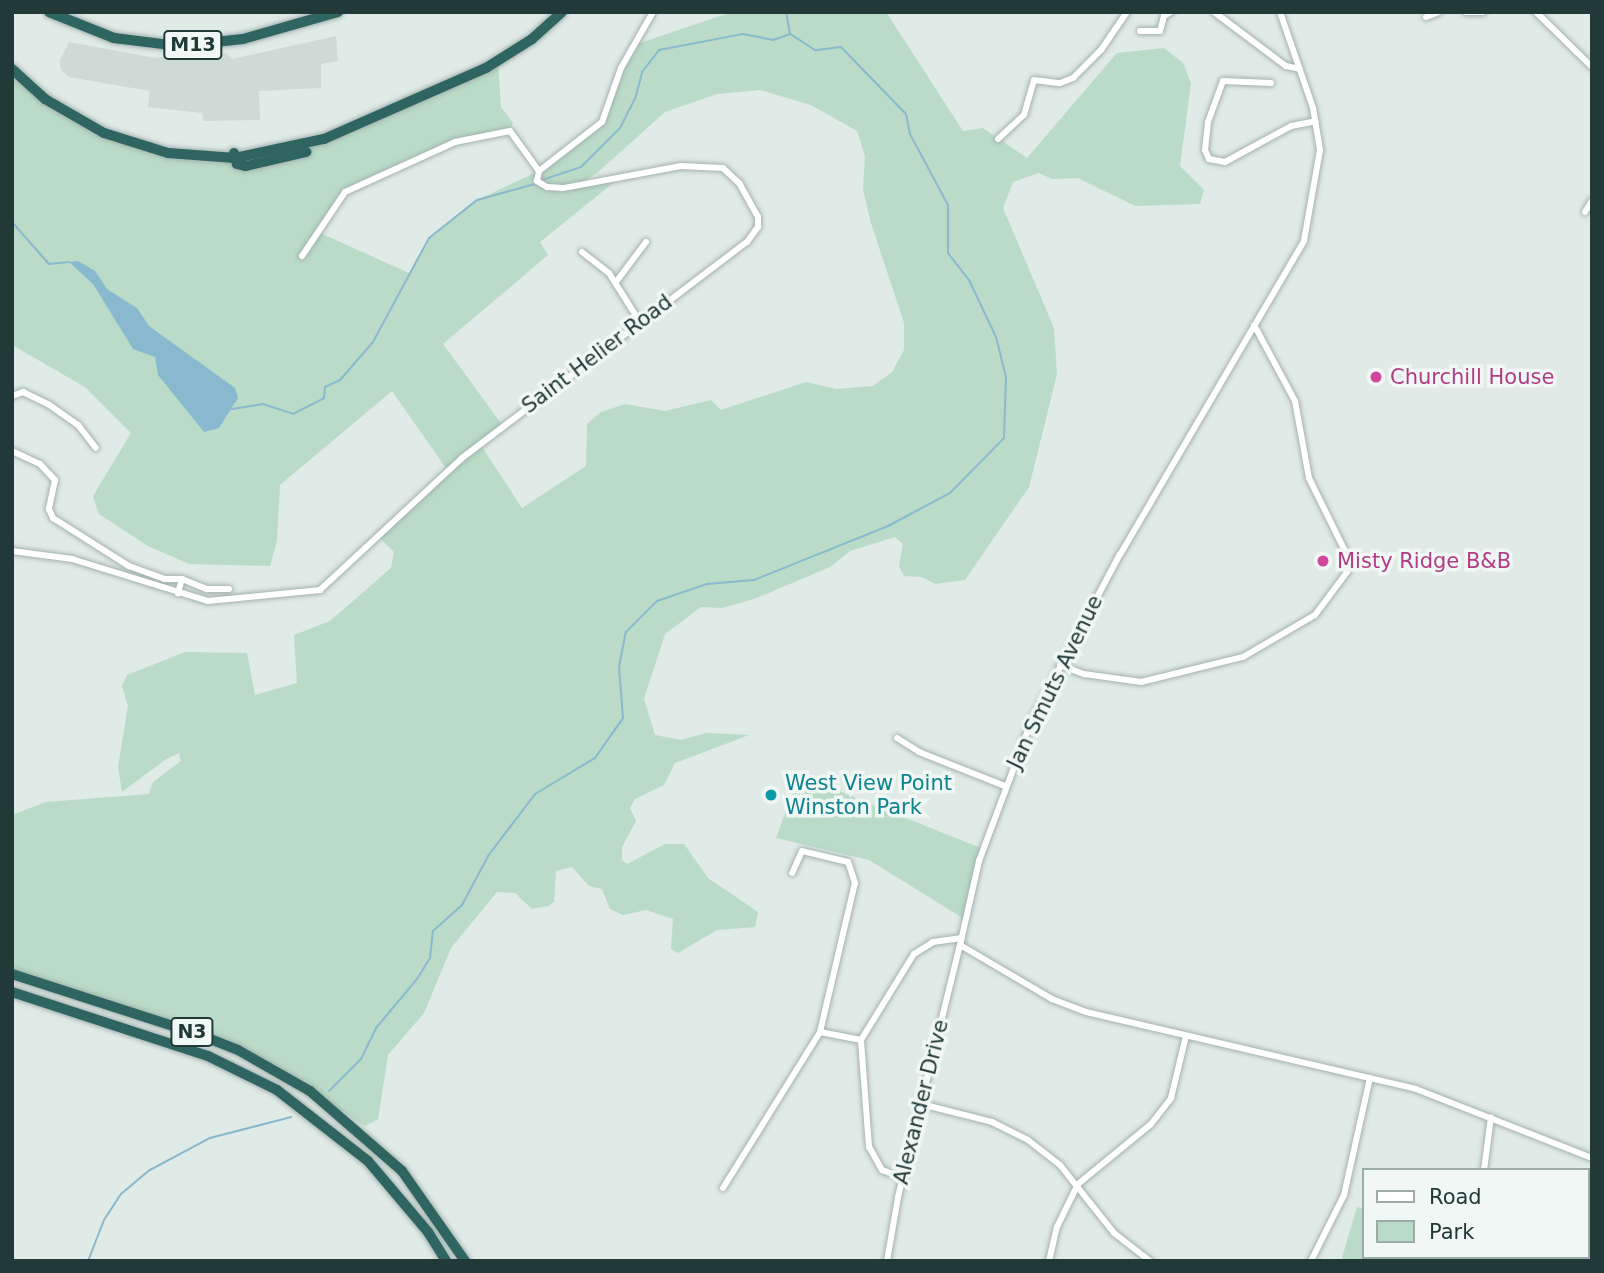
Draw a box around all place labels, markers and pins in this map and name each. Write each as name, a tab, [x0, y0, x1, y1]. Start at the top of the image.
place label: Churchill House	[1390, 364, 1554, 390]
marker: Churchill House	[1368, 369, 1384, 385]
place label: Misty Ridge B&B	[1337, 548, 1511, 574]
marker: Misty Ridge B&B	[1315, 553, 1331, 569]
place label: West View Point Winston Park	[785, 770, 952, 820]
marker: West View Point Winston Park	[763, 787, 779, 803]

